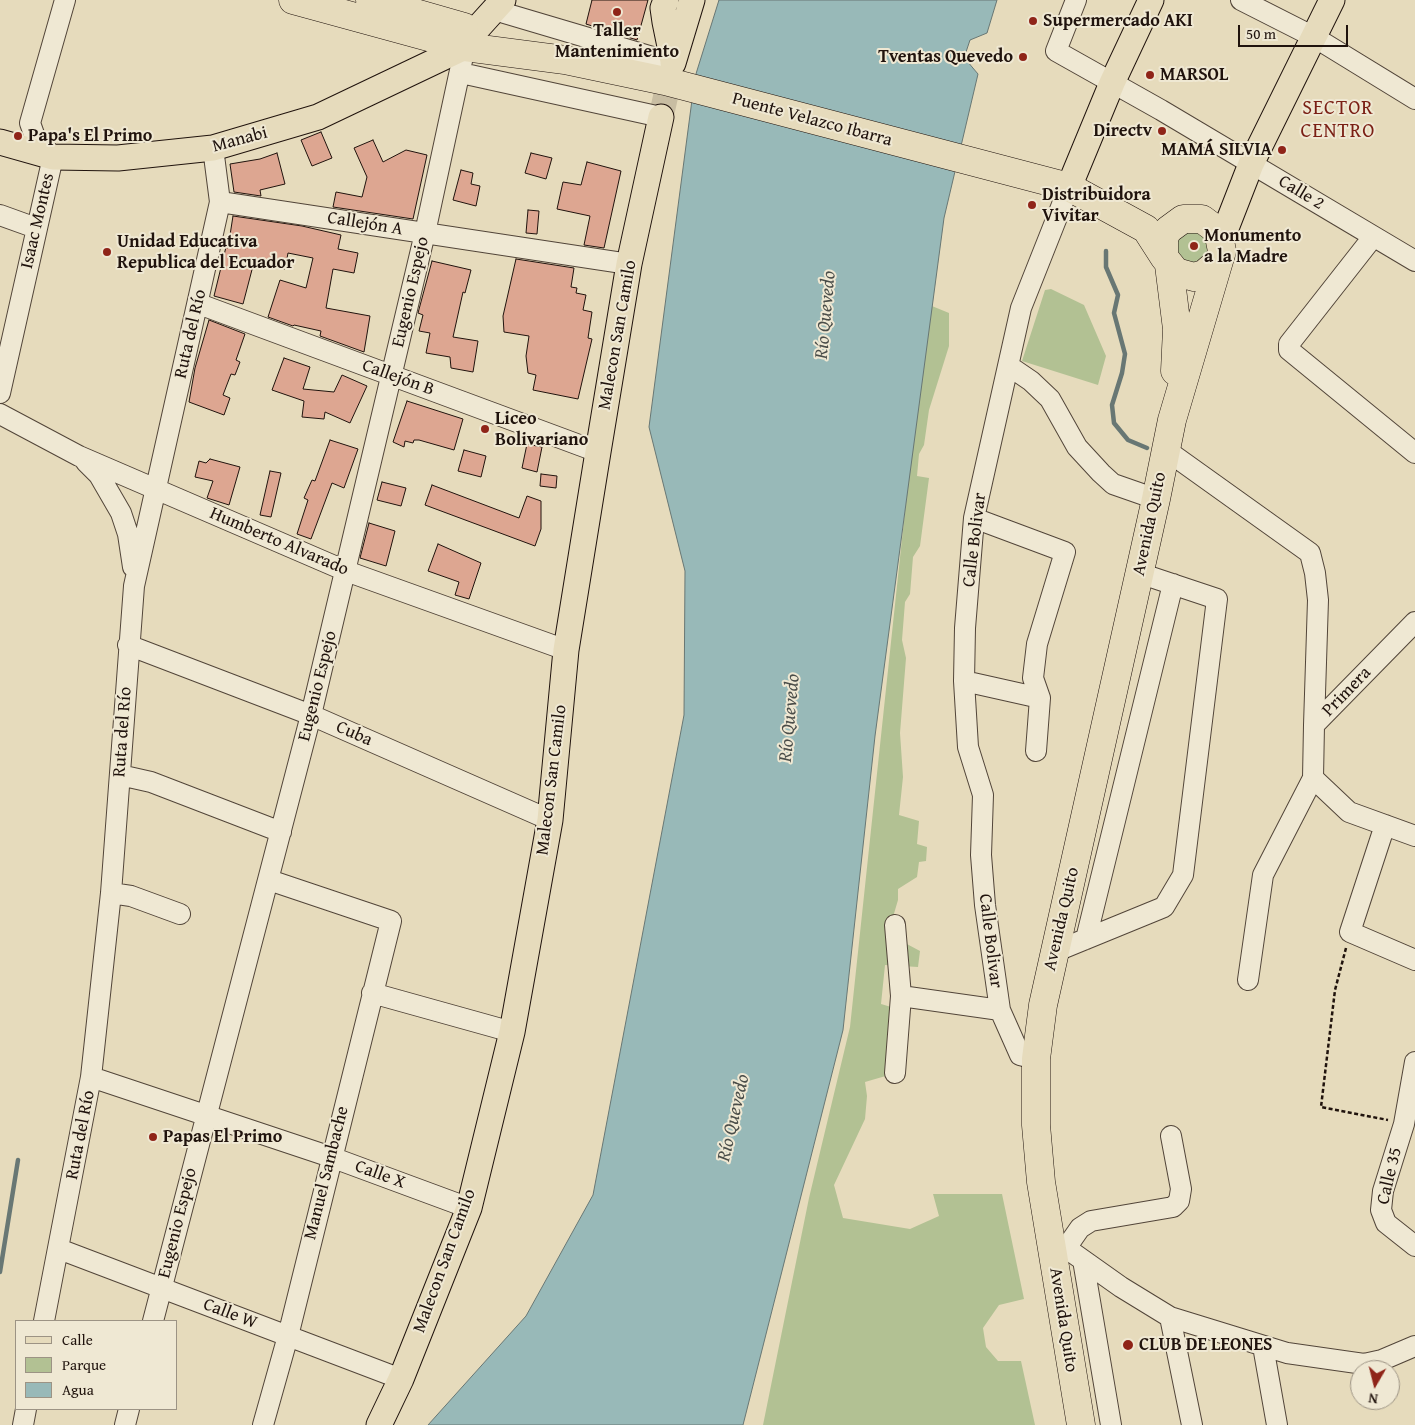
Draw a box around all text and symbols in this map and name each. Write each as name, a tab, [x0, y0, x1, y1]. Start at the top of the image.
marker: Taller Mantenimiento	[611, 6, 623, 18]
place label: Supermercado AKI	[1043, 10, 1193, 32]
marker: Supermercado AKI	[1027, 15, 1039, 27]
scale bar	[1240, 15, 1350, 47]
place label: Taller Mantenimiento	[555, 20, 679, 62]
text: 50 m	[1246, 23, 1276, 44]
place label: Tventas Quevedo	[878, 46, 1013, 68]
marker: Tventas Quevedo	[1017, 51, 1029, 63]
place label: MARSOL	[1160, 64, 1228, 86]
marker: MARSOL	[1144, 69, 1156, 81]
street label: Puente Velazco Ibarra	[730, 88, 894, 152]
district label: SECTOR CENTRO	[1300, 97, 1376, 144]
place label: Directv	[1094, 120, 1152, 142]
street label: Manabi	[210, 122, 270, 158]
place label: Papa's El Primo	[28, 125, 152, 147]
marker: Directv	[1156, 125, 1168, 137]
marker: Papa's El Primo	[12, 130, 24, 142]
place label: MAMÁ SILVIA	[1161, 139, 1272, 161]
marker: MAMÁ SILVIA	[1276, 144, 1288, 156]
street label: Isaac Montes	[16, 171, 60, 271]
street label: Calle 2	[1274, 171, 1328, 215]
place label: Distribuidora Vivitar	[1042, 184, 1151, 226]
marker: Distribuidora Vivitar	[1026, 199, 1038, 211]
street label: Callejón A	[326, 207, 404, 241]
place label: Monumento a la Madre	[1204, 225, 1301, 268]
place label: Unidad Educativa Republica del Ecuador	[117, 231, 294, 274]
street label: Eugenio Espejo	[388, 235, 434, 349]
marker: Monumento a la Madre	[1188, 240, 1200, 252]
marker: Unidad Educativa Republica del Ecuador	[101, 246, 113, 258]
street label: Malecon San Camilo	[594, 258, 642, 412]
water label: Río Quevedo	[811, 270, 841, 360]
street label: Ruta del Río	[170, 287, 212, 381]
street label: Callejón B	[359, 355, 437, 401]
place label: Liceo Bolivariano	[495, 408, 588, 450]
marker: Liceo Bolivariano	[479, 423, 491, 435]
street label: Avenida Quito	[1128, 470, 1172, 578]
street label: Calle Bolivar	[959, 492, 991, 588]
street label: Humberto Alvarado	[206, 503, 352, 581]
street label: Eugenio Espejo	[294, 629, 342, 743]
street label: Primera	[1318, 663, 1376, 721]
water label: Río Quevedo	[775, 673, 805, 763]
street label: Ruta del Río	[109, 686, 137, 778]
street label: Malecon San Camilo	[532, 703, 572, 857]
street label: Cuba	[333, 717, 375, 751]
street label: Avenida Quito	[1040, 865, 1084, 973]
street label: Calle Bolivar	[974, 893, 1006, 989]
water label: Río Quevedo	[713, 1072, 755, 1164]
street label: Ruta del Río	[62, 1088, 100, 1182]
street label: Manuel Sambache	[300, 1104, 354, 1242]
place label: Papas El Primo	[163, 1126, 282, 1148]
marker: Papas El Primo	[147, 1131, 159, 1143]
street label: Calle 35	[1373, 1145, 1407, 1207]
street label: Calle X	[352, 1156, 408, 1194]
street label: Eugenio Espejo	[154, 1166, 202, 1280]
street label: Malecon San Camilo	[409, 1186, 481, 1336]
street label: Avenida Quito	[1044, 1266, 1082, 1374]
street label: Calle W	[200, 1294, 260, 1334]
legend	[15, 1320, 178, 1410]
text: Calle	[62, 1329, 93, 1350]
place label: CLUB DE LEONES	[1139, 1334, 1273, 1356]
marker: CLUB DE LEONES	[1121, 1338, 1135, 1352]
text: Parque	[62, 1354, 106, 1375]
north arrow	[1350, 1360, 1400, 1410]
text: Agua	[62, 1379, 94, 1400]
text: N	[1367, 1388, 1379, 1409]

